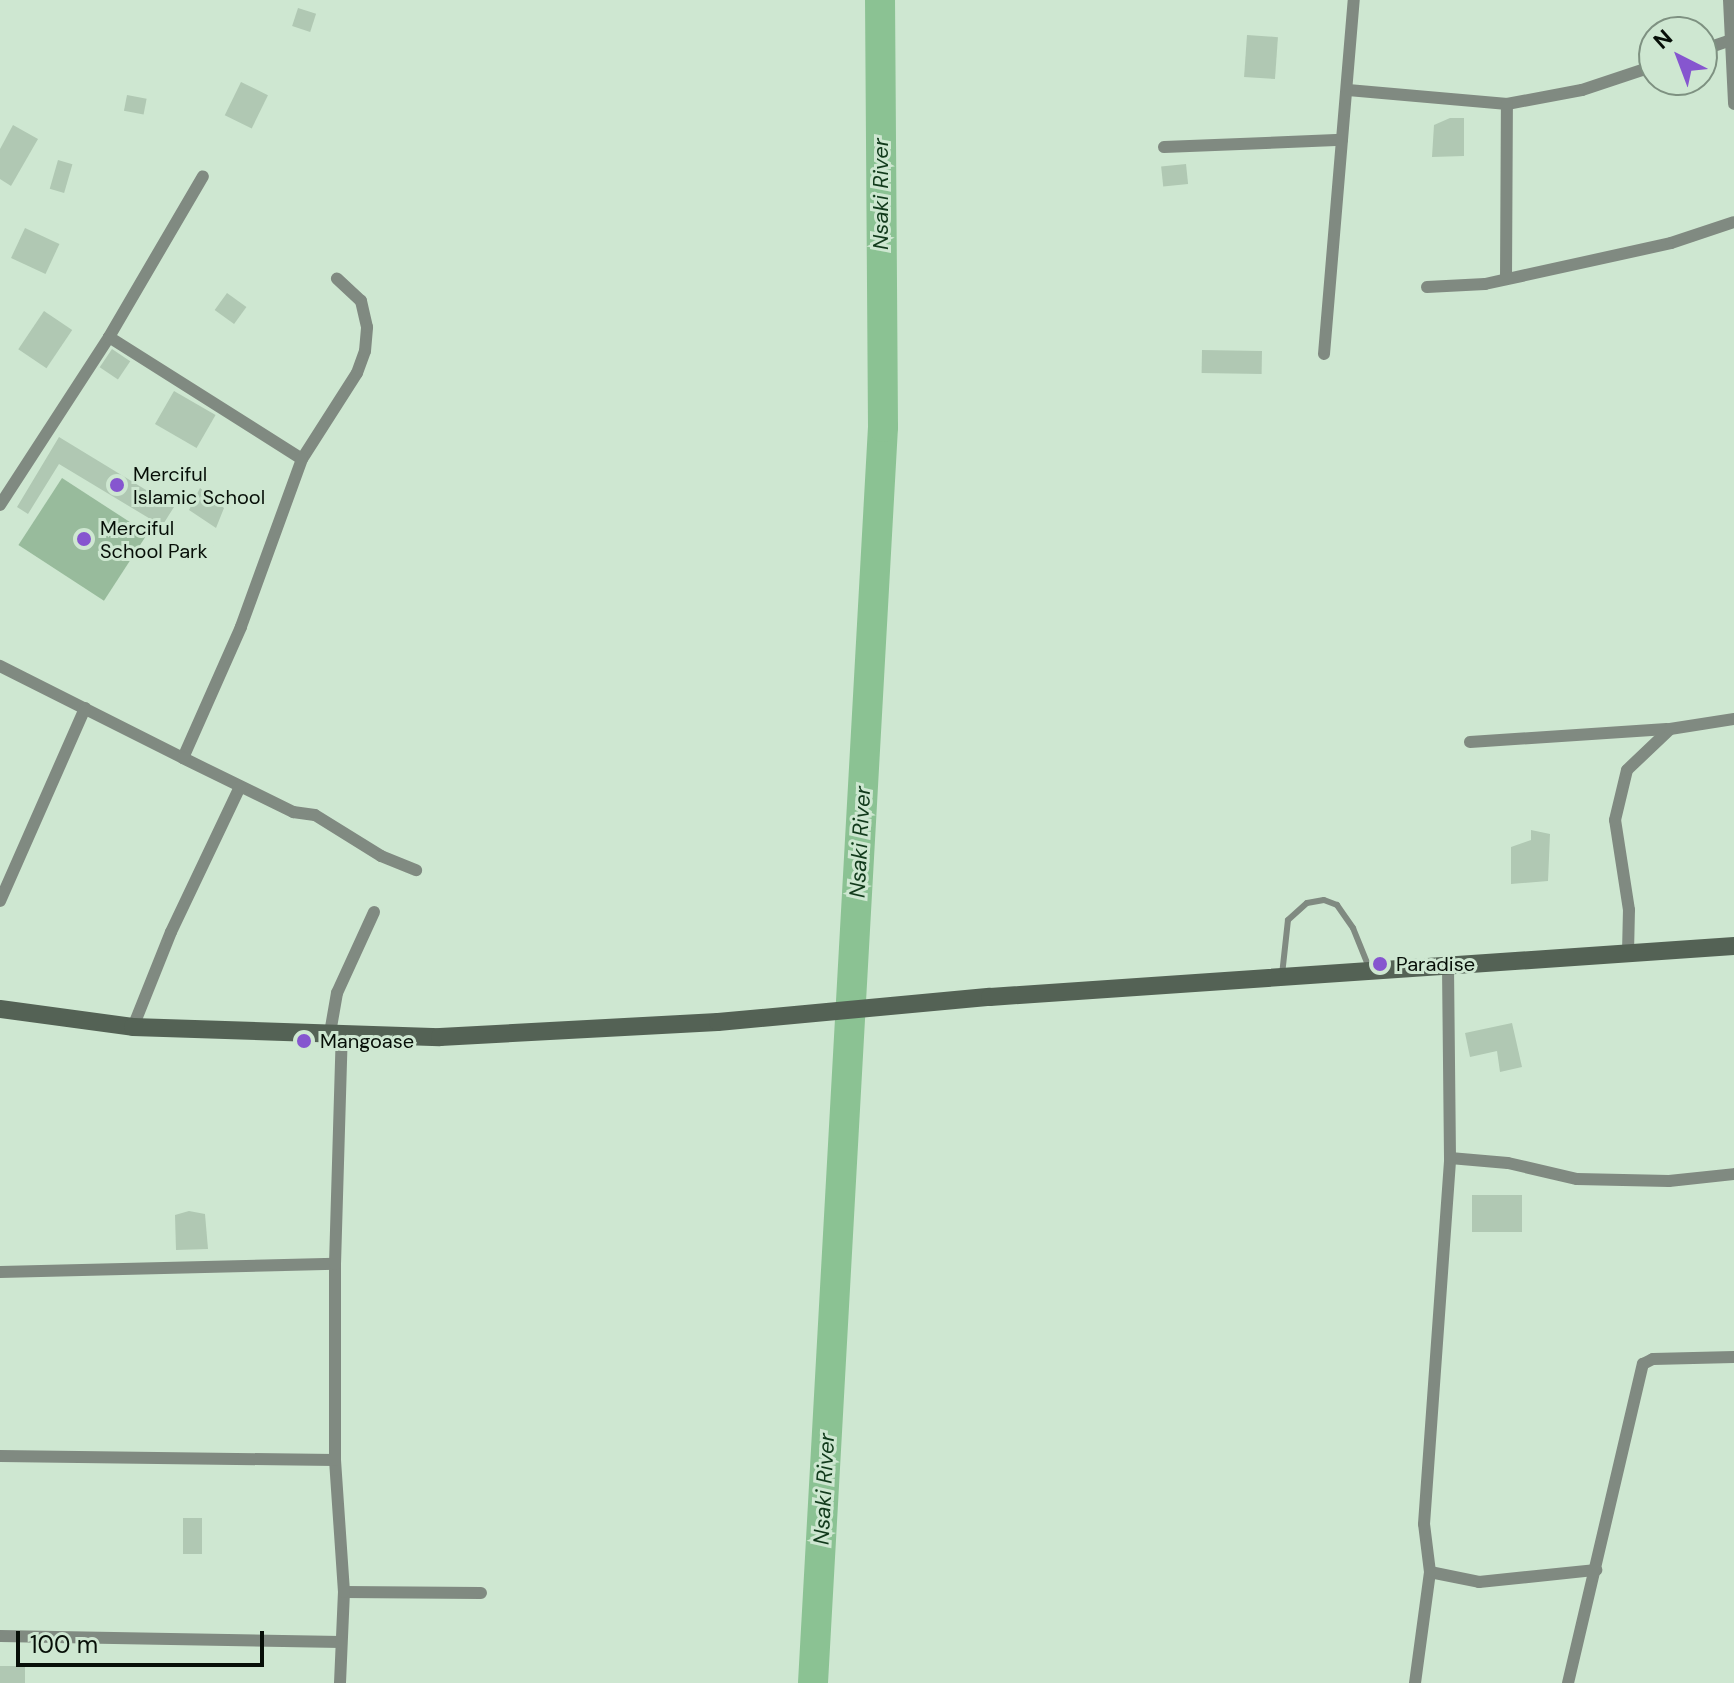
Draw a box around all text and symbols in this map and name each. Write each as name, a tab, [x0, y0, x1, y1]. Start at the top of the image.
north arrow	[1638, 16, 1718, 96]
text: N	[1647, 23, 1679, 55]
water label: Nsaki River	[868, 138, 894, 250]
place label: Merciful Islamic School	[133, 462, 265, 509]
marker: Merciful Islamic School	[108, 476, 126, 494]
place label: Merciful School Park	[100, 516, 208, 563]
marker: Merciful School Park	[75, 530, 93, 548]
water label: Nsaki River	[844, 785, 876, 899]
place label: Paradise	[1396, 952, 1475, 976]
marker: Paradise	[1371, 955, 1389, 973]
place label: Mangoase	[320, 1029, 414, 1053]
marker: Mangoase	[295, 1032, 313, 1050]
water label: Nsaki River	[808, 1432, 840, 1546]
scale bar	[20, 1615, 268, 1665]
text: 100 m	[30, 1629, 98, 1660]

